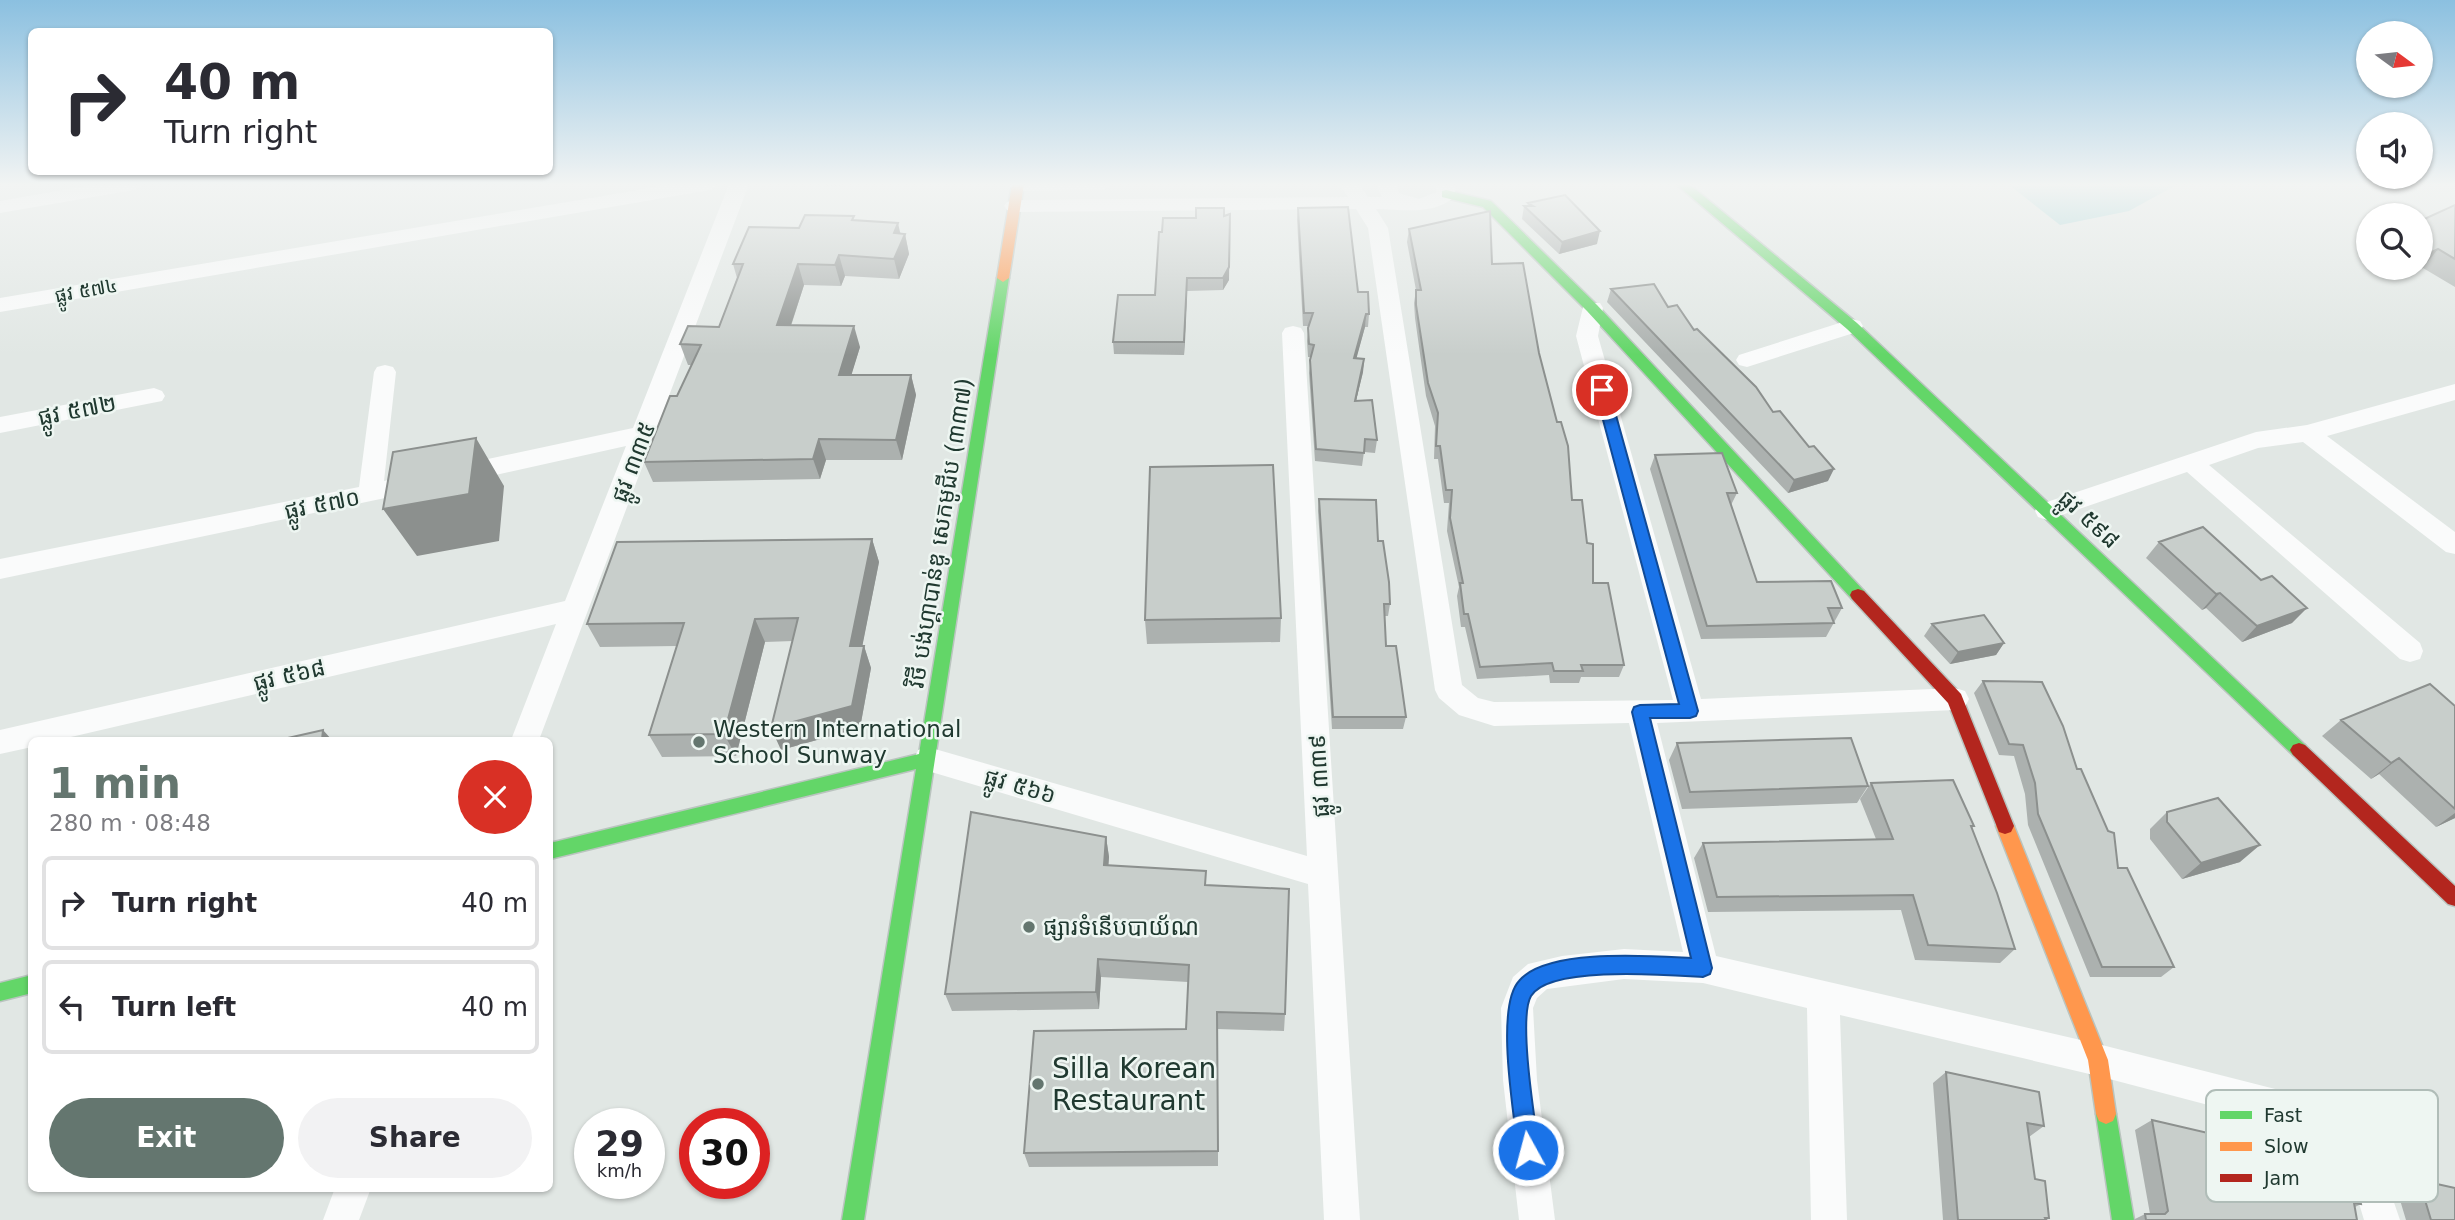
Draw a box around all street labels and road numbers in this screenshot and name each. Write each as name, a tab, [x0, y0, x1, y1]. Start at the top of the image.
street label: ផ្លូវ ៥៧៤	[53, 274, 120, 313]
street label: វិថី បង់ហ្គាបាន់ឌូ សេកមូជីប (៣៣៧)	[901, 376, 980, 690]
street label: ផ្លូវ ៥៧២	[36, 390, 120, 439]
street label: ផ្លូវ ៣៣៥	[606, 418, 668, 509]
street label: ផ្លូវ ៥៧០	[282, 484, 364, 533]
street label: ផ្លូវ ៥៩៨	[2047, 485, 2125, 560]
street label: ផ្លូវ ៥៦៨	[250, 654, 330, 704]
street label: ផ្លូវ ៣៣៩	[1304, 733, 1343, 818]
street label: ផ្លូវ ៥៦៦	[979, 763, 1059, 817]

